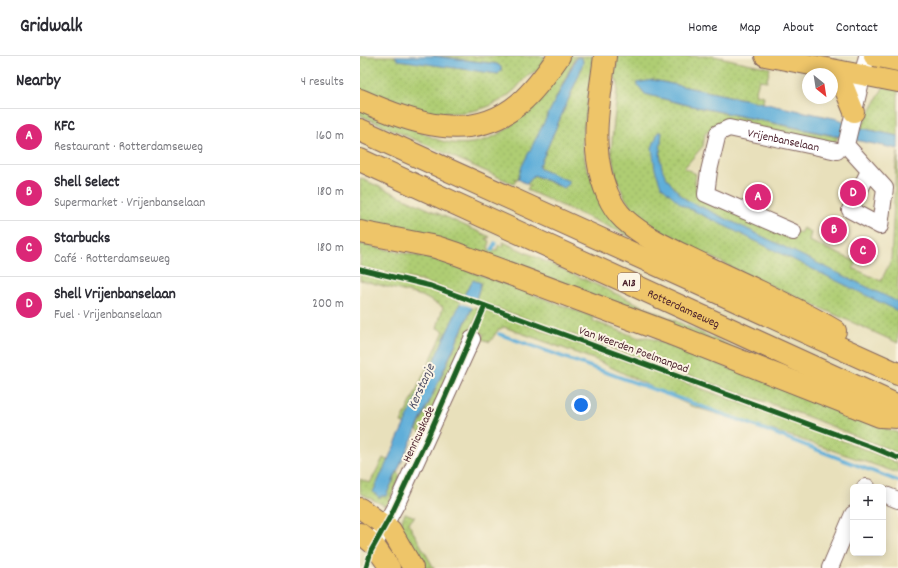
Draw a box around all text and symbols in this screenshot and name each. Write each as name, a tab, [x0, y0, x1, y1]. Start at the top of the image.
text: Gridwalk	[20, 14, 83, 41]
text: Home	[688, 18, 717, 38]
text: Map	[739, 18, 761, 38]
text: About	[783, 18, 814, 38]
text: Contact	[836, 18, 878, 38]
north arrow	[802, 68, 838, 104]
text: Nearby	[16, 70, 60, 94]
text: 4 results	[301, 73, 344, 92]
text: KFC	[54, 116, 75, 138]
street label: Vrijenbanselaan	[746, 125, 821, 157]
text: A	[25, 127, 33, 146]
text: 160 m	[316, 127, 344, 146]
text: Restaurant · Rotterdamseweg	[54, 138, 203, 157]
text: Shell Select	[54, 172, 120, 194]
pin: D	[840, 178, 866, 208]
pin: A	[745, 182, 771, 212]
text: B	[26, 183, 32, 202]
text: 180 m	[317, 183, 344, 202]
text: Supermarket · Vrijenbanselaan	[54, 194, 205, 213]
pin: B	[821, 215, 847, 245]
text: Starbucks	[54, 228, 110, 250]
pin: C	[850, 236, 876, 266]
text: C	[26, 239, 32, 258]
text: 180 m	[317, 239, 344, 258]
text: Café · Rotterdamseweg	[54, 250, 170, 269]
road number: A13	[618, 273, 640, 291]
text: Shell Vrijenbanselaan	[54, 284, 176, 306]
street label: Rotterdamseweg	[644, 285, 722, 333]
text: D	[26, 295, 32, 314]
text: 200 m	[312, 295, 344, 314]
text: Fuel · Vrijenbanselaan	[54, 306, 162, 325]
street label: Van Weerden Poelmanpad	[576, 323, 691, 378]
water label: Kerstanje	[404, 360, 441, 413]
your location	[571, 395, 591, 415]
street label: Henricuskade	[399, 404, 440, 465]
map controls	[850, 484, 886, 556]
button: +	[850, 484, 886, 520]
button: −	[850, 520, 886, 556]

